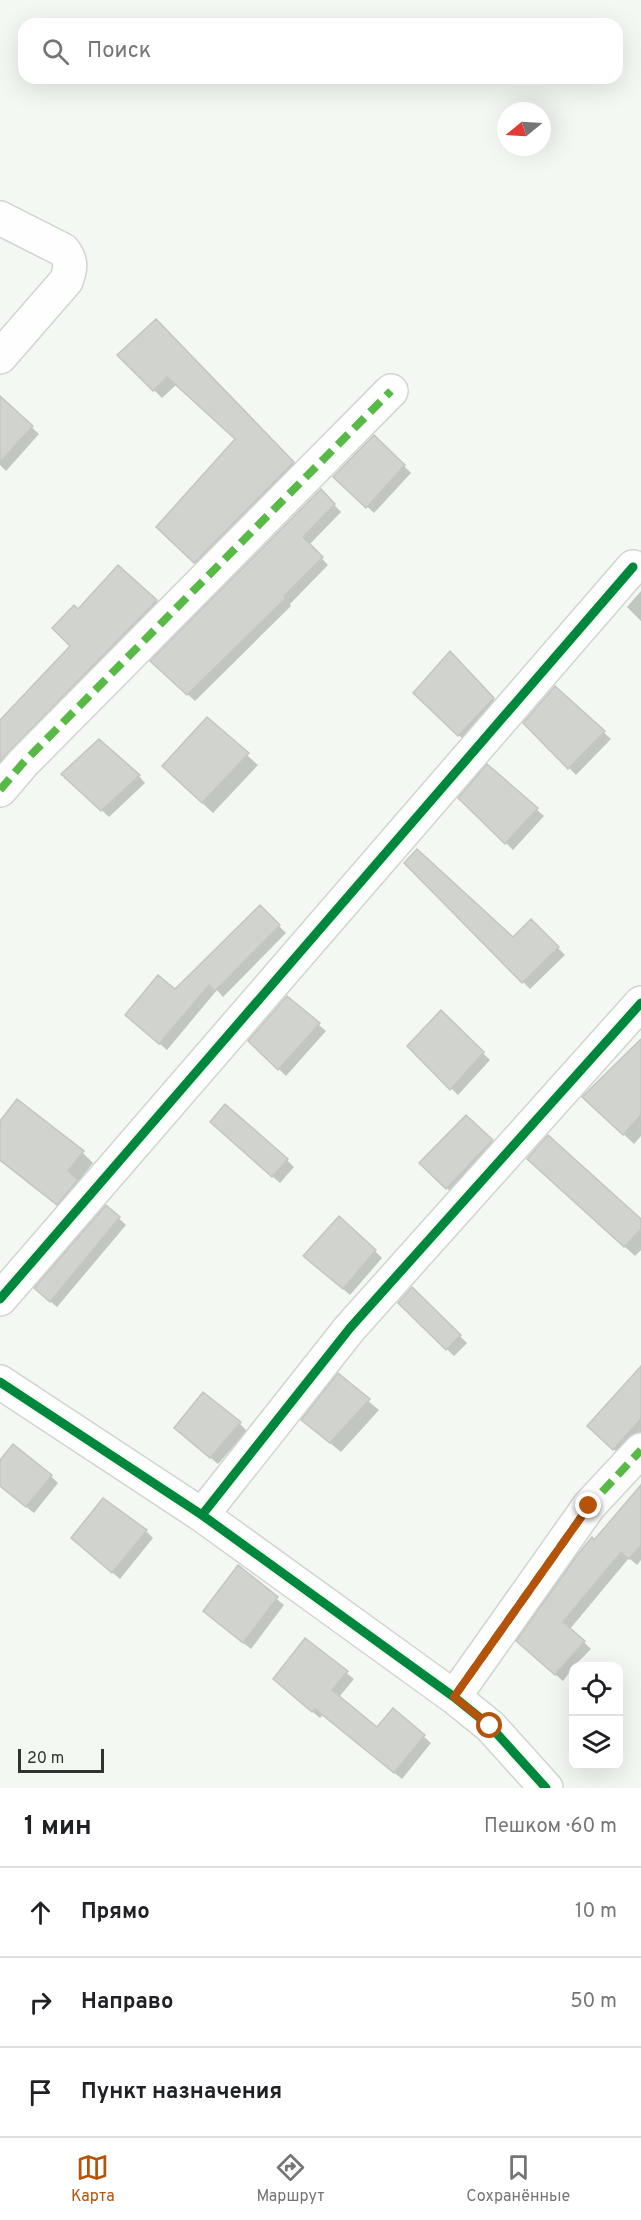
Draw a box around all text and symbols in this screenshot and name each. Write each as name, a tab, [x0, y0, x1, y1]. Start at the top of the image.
search box	[18, 18, 623, 84]
icon: search	[39, 35, 72, 68]
text: Поиск	[87, 38, 151, 65]
north arrow	[497, 102, 551, 156]
route end	[575, 1492, 601, 1518]
map controls	[569, 1662, 623, 1770]
button: locate	[569, 1662, 623, 1716]
route start	[476, 1712, 502, 1738]
button: layers	[569, 1716, 623, 1770]
scale bar	[18, 1746, 104, 1774]
text: 20 m	[27, 1749, 64, 1769]
text: 1 мин	[24, 1811, 92, 1844]
text: Пешком · 60 m	[484, 1814, 617, 1840]
icon: ahead	[24, 1896, 57, 1929]
text: Прямо	[81, 1899, 150, 1926]
text: 10 m	[575, 1899, 617, 1925]
icon: right	[24, 1986, 57, 2019]
text: Направо	[81, 1989, 173, 2016]
text: 50 m	[570, 1989, 617, 2015]
icon: arrive	[24, 2076, 57, 2109]
text: Пункт назначения	[81, 2079, 282, 2106]
tab: Карта	[71, 2151, 115, 2207]
tab: Маршрут	[256, 2151, 325, 2207]
tab: Сохранённые	[466, 2151, 570, 2207]

